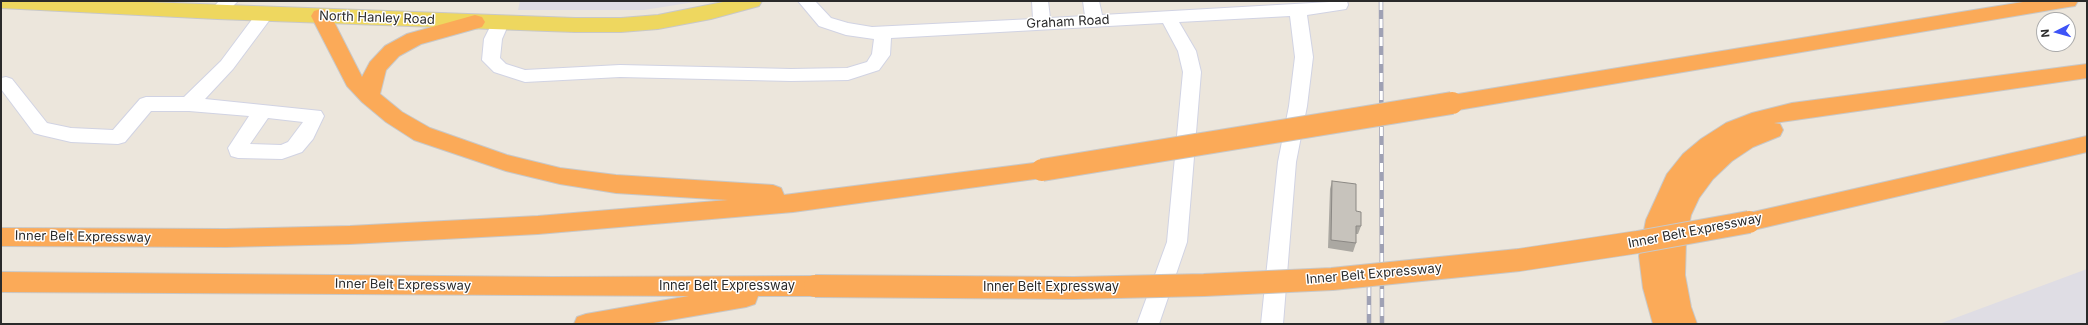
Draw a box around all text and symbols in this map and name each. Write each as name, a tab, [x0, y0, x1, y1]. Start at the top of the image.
street label: North Hanley Road	[319, 8, 435, 28]
street label: Graham Road	[1026, 12, 1110, 32]
north arrow	[2036, 12, 2076, 52]
text: N	[2038, 28, 2052, 38]
street label: Inner Belt Expressway	[1627, 210, 1763, 252]
street label: Inner Belt Expressway	[15, 228, 151, 246]
street label: Inner Belt Expressway	[1305, 260, 1443, 288]
street label: Inner Belt Expressway	[335, 276, 471, 294]
street label: Inner Belt Expressway	[659, 278, 795, 294]
street label: Inner Belt Expressway	[983, 279, 1119, 295]

